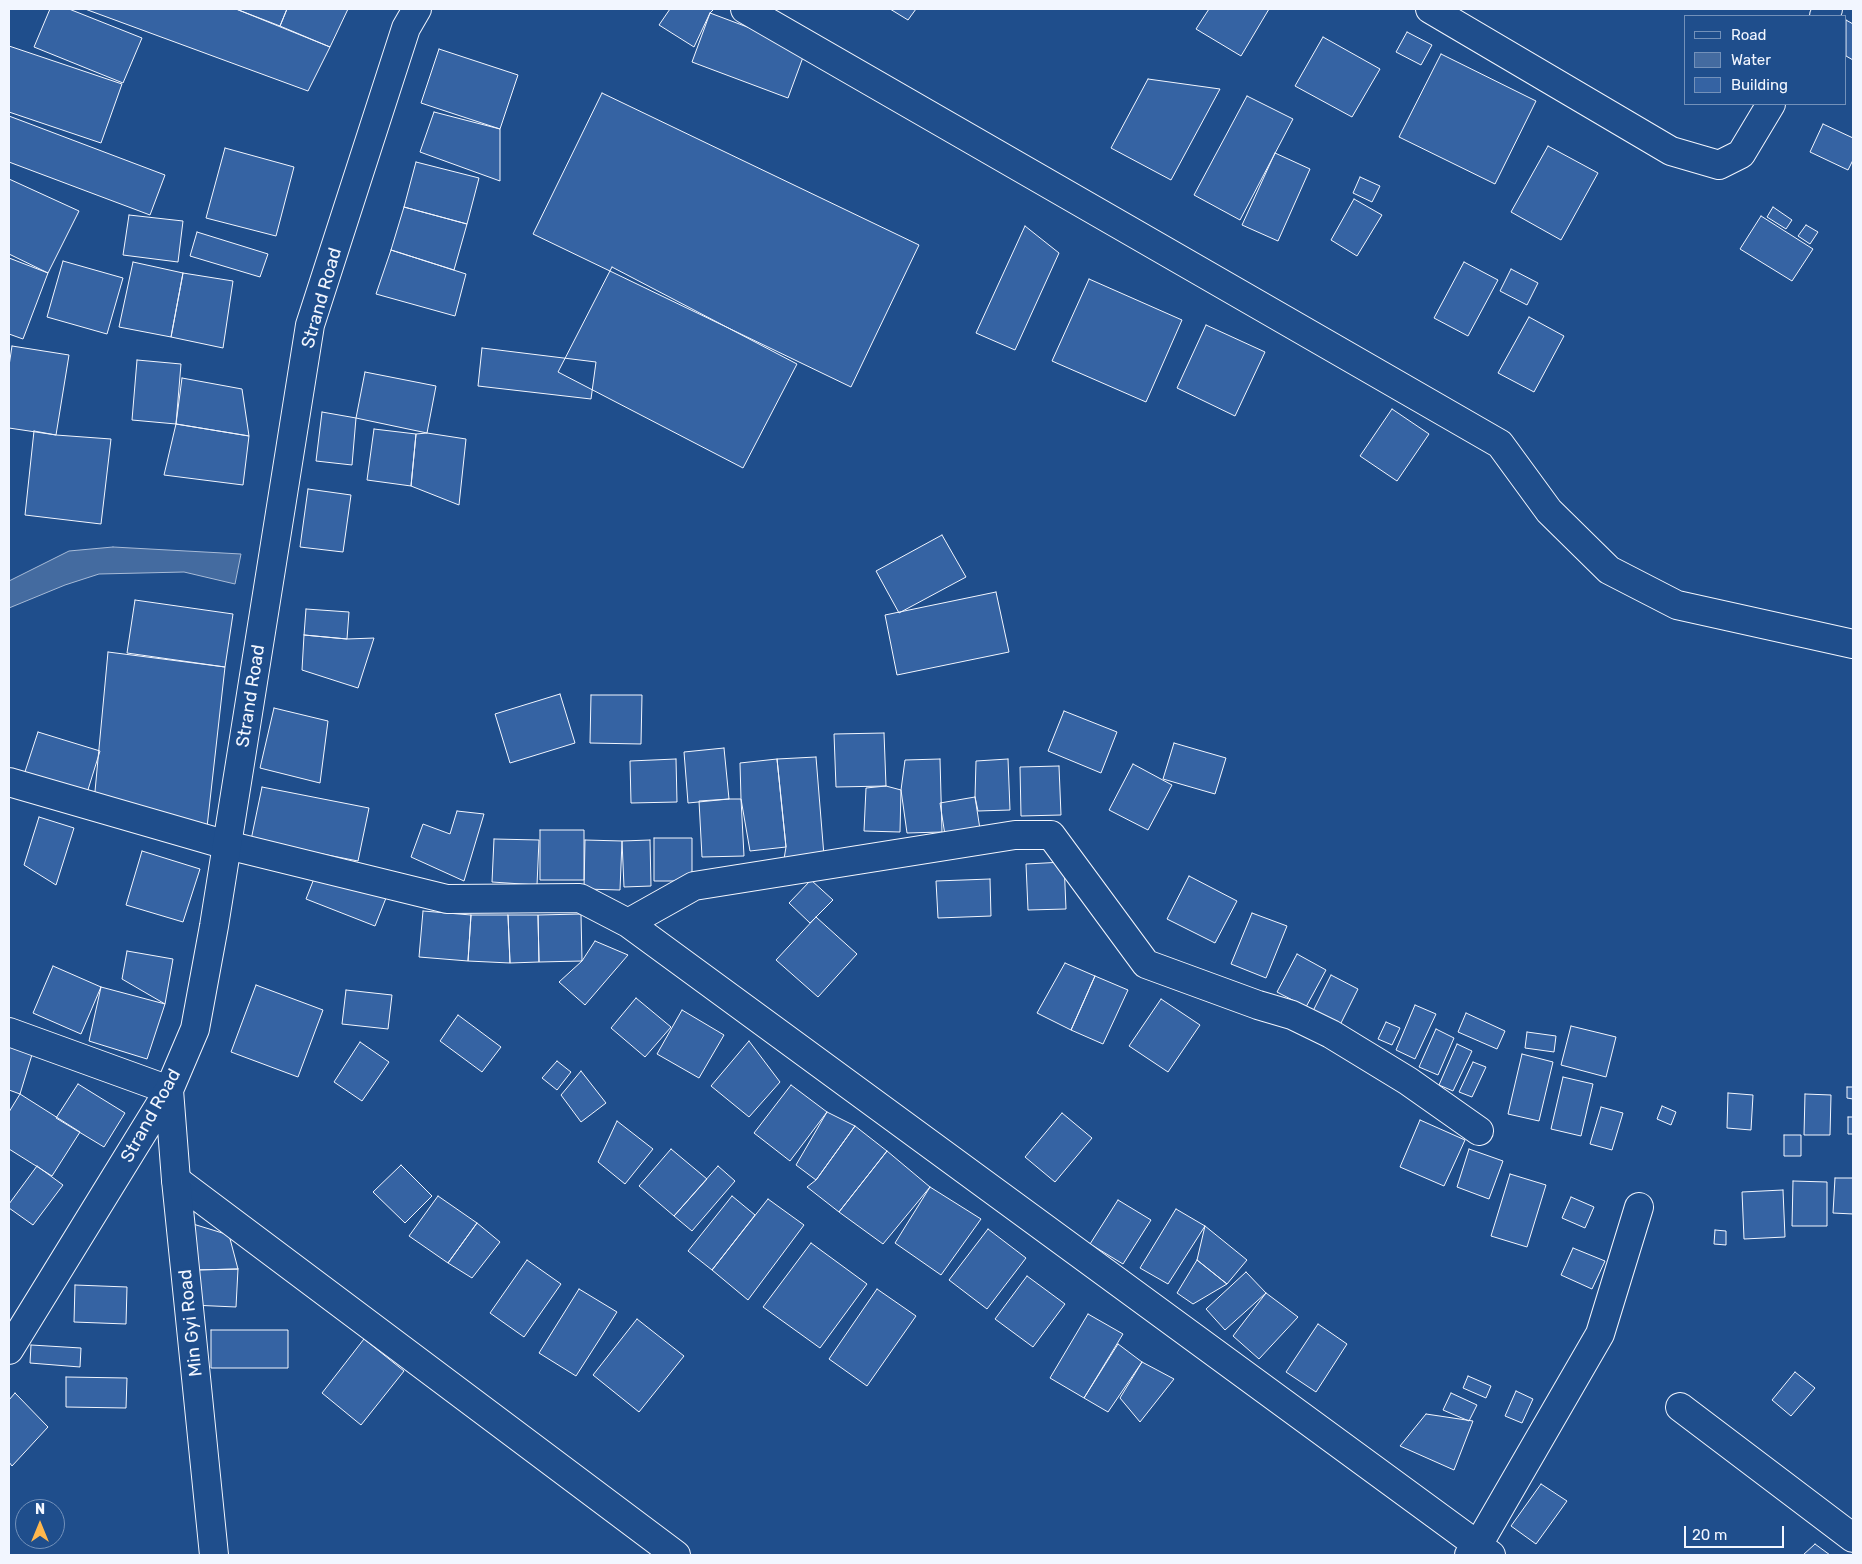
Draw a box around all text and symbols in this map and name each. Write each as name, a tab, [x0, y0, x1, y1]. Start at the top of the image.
legend	[1684, 15, 1847, 105]
text: Road	[1731, 26, 1767, 44]
text: Water	[1731, 51, 1771, 69]
text: Building	[1731, 76, 1788, 94]
street label: Strand Road	[297, 245, 347, 351]
street label: Strand Road	[232, 643, 270, 749]
street label: Strand Road	[116, 1065, 186, 1167]
street label: Min Gyi Road	[175, 1268, 207, 1378]
north arrow	[15, 1499, 65, 1549]
text: N	[35, 1501, 45, 1518]
scale bar	[1687, 1516, 1787, 1548]
text: 20 m	[1692, 1526, 1727, 1544]

